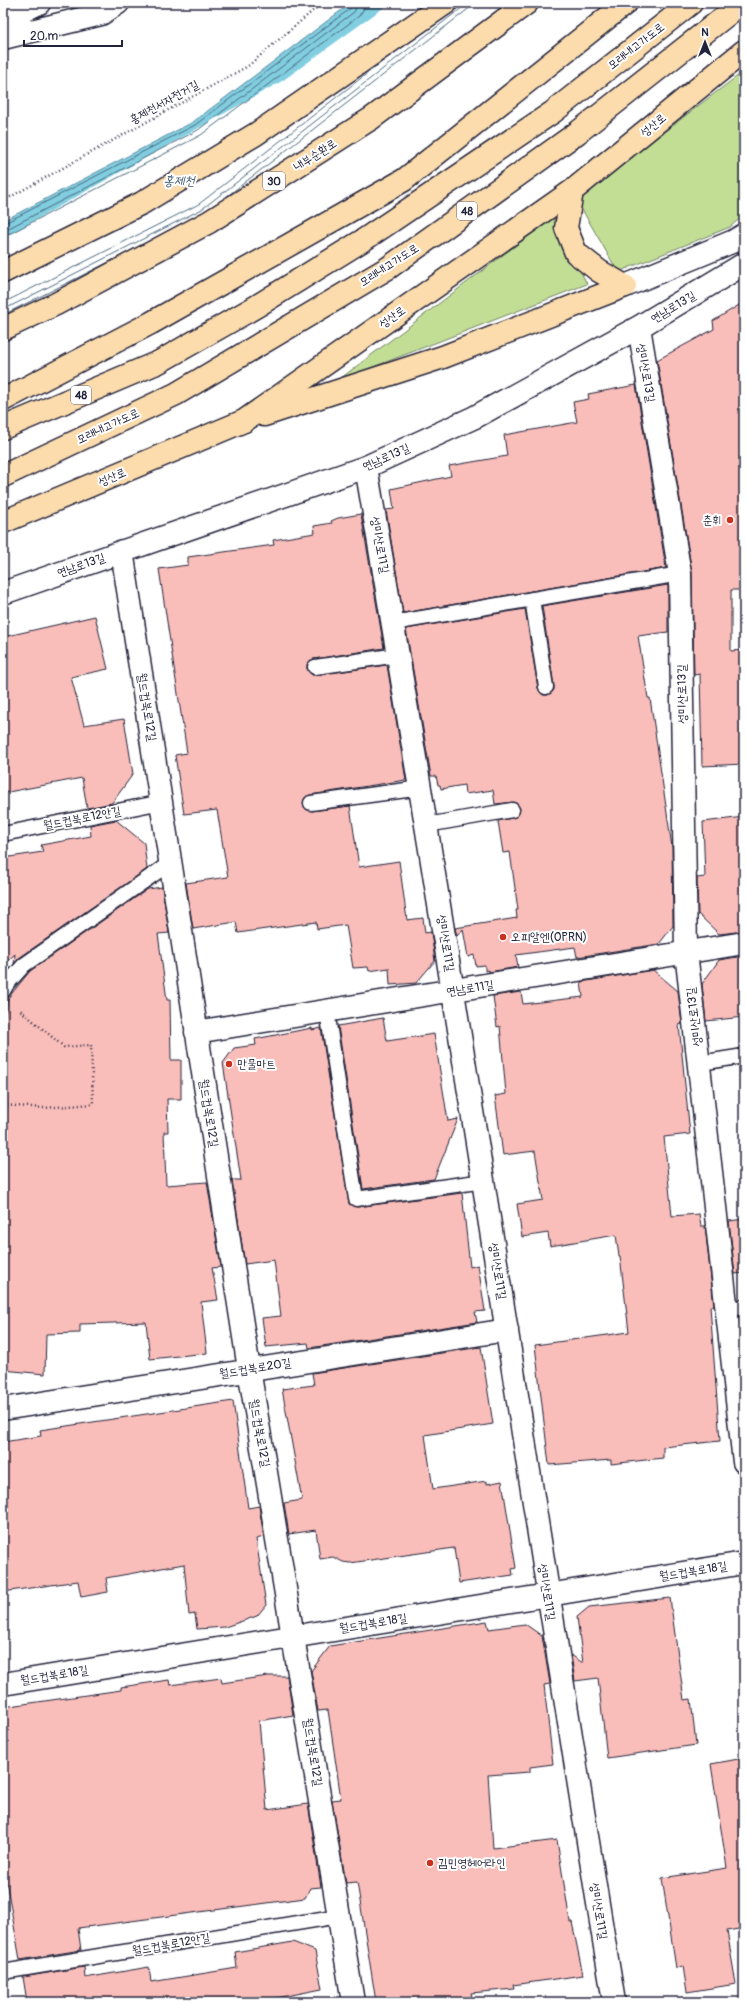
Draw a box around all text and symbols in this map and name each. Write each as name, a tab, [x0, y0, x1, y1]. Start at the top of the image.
street label: 모래내고가도로	[605, 20, 668, 73]
scale bar	[24, 22, 122, 48]
north arrow	[685, 22, 725, 62]
text: N	[701, 26, 709, 39]
text: 20 m	[30, 29, 59, 44]
street label: 홍제천서자전거길	[127, 77, 202, 128]
street label: 성산로	[637, 110, 669, 140]
street label: 내부순환로	[291, 136, 340, 175]
road number: 30	[263, 172, 285, 190]
water label: 홍제천	[163, 173, 196, 189]
road number: 48	[457, 202, 477, 220]
street label: 모래내고가도로	[357, 241, 422, 290]
street label: 연남로13길	[648, 288, 699, 327]
street label: 성산로	[376, 303, 408, 332]
street label: 성미산로13길	[633, 342, 658, 404]
road number: 48	[71, 386, 91, 404]
street label: 모래내고가도로	[74, 405, 142, 448]
street label: 연남로13길	[360, 440, 412, 474]
street label: 성산로	[96, 465, 128, 490]
place label: 춘휘	[703, 513, 722, 528]
street label: 성미산로11길	[367, 515, 392, 575]
marker: 춘휘	[725, 515, 735, 525]
street label: 연남로13길	[55, 550, 108, 581]
street label: 성미산로13길	[674, 664, 691, 724]
street label: 월드컵북로12길	[134, 672, 159, 743]
street label: 월드컵북로12안길	[42, 804, 123, 833]
street label: 성미산로11길	[434, 913, 457, 973]
place label: 오피알엔(OPRN)	[511, 930, 587, 945]
marker: 오피알엔(OPRN)	[498, 932, 508, 942]
street label: 연남로11길	[445, 977, 495, 1000]
street label: 성미산로13길	[683, 986, 706, 1047]
place label: 만물마트	[237, 1057, 276, 1072]
marker: 만물마트	[224, 1059, 234, 1069]
street label: 월드컵북로12길	[196, 1078, 221, 1149]
street label: 성미산로11길	[486, 1241, 509, 1301]
street label: 월드컵북로20길	[218, 1355, 293, 1382]
street label: 월드컵북로12길	[246, 1398, 273, 1469]
street label: 월드컵북로18길	[658, 1559, 729, 1584]
street label: 성미산로11길	[535, 1562, 558, 1622]
street label: 월드컵북로18길	[338, 1611, 409, 1636]
street label: 월드컵북로18길	[19, 1663, 90, 1688]
street label: 월드컵북로12길	[300, 1717, 325, 1788]
place label: 김민영헤어라인	[438, 1856, 506, 1871]
marker: 김민영헤어라인	[425, 1858, 435, 1868]
street label: 성미산로11길	[587, 1881, 610, 1941]
street label: 월드컵북로12안길	[131, 1930, 212, 1959]

